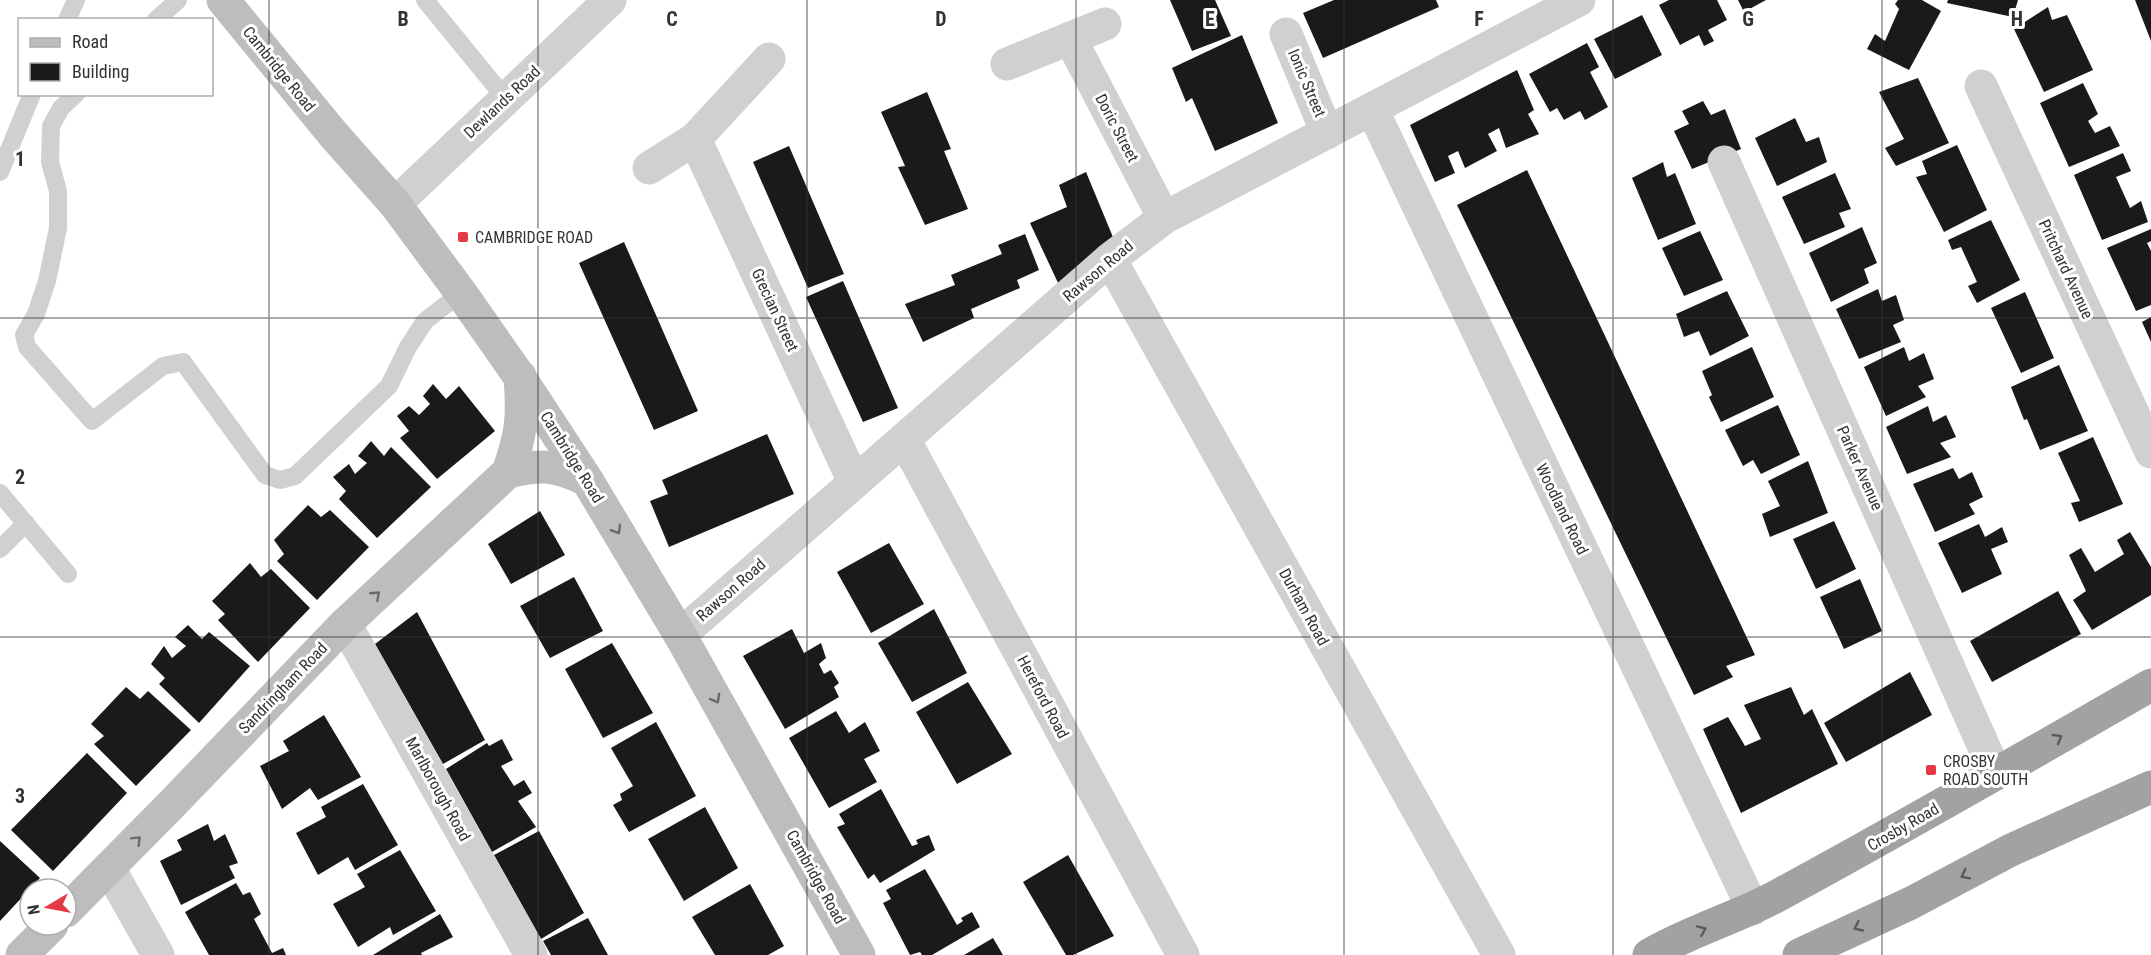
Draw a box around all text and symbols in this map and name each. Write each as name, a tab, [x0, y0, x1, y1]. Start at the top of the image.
text: B	[397, 7, 409, 31]
text: C	[666, 7, 678, 31]
text: D	[935, 7, 947, 31]
text: E	[1205, 7, 1215, 31]
text: F	[1474, 7, 1484, 31]
text: G	[1742, 7, 1754, 31]
text: H	[2011, 7, 2023, 31]
legend	[18, 18, 213, 96]
street label: Cambridge Road	[239, 22, 319, 116]
text: Road	[72, 31, 108, 52]
street label: Ionic Street	[1284, 46, 1330, 120]
text: Building	[72, 61, 129, 82]
street label: Dewlands Road	[460, 62, 544, 142]
street label: Doric Street	[1091, 91, 1143, 165]
text: 1	[15, 147, 25, 171]
street label: Pritchard Avenue	[2035, 216, 2097, 322]
place label: CAMBRIDGE ROAD	[475, 228, 593, 247]
marker: CAMBRIDGE ROAD	[456, 230, 470, 244]
street label: Rawson Road	[1059, 236, 1137, 306]
street label: Grecian Street	[748, 266, 803, 355]
street label: Cambridge Road	[536, 408, 608, 506]
street label: Parker Avenue	[1833, 423, 1887, 513]
street label: Woodland Road	[1532, 460, 1592, 558]
text: 2	[15, 465, 25, 489]
one-way arrow	[610, 524, 622, 534]
street label: Rawson Road	[693, 555, 769, 625]
street label: Durham Road	[1275, 565, 1333, 649]
one-way arrow	[369, 591, 379, 602]
street label: Sandringham Road	[235, 639, 331, 737]
street label: Hereford Road	[1013, 652, 1073, 742]
one-way arrow	[709, 693, 720, 703]
street label: Marlborough Road	[402, 734, 474, 844]
one-way arrow	[2052, 734, 2062, 746]
place label: CROSBY ROAD SOUTH	[1943, 752, 2028, 789]
marker: CROSBY ROAD SOUTH	[1924, 763, 1938, 777]
text: 3	[15, 784, 25, 808]
street label: Crosby Road	[1864, 799, 1942, 855]
street label: Cambridge Road	[782, 827, 850, 927]
one-way arrow	[129, 836, 140, 847]
one-way arrow	[1960, 867, 1971, 879]
north arrow	[18, 877, 78, 937]
text: N	[24, 903, 44, 916]
one-way arrow	[1854, 920, 1865, 932]
one-way arrow	[1696, 925, 1707, 937]

